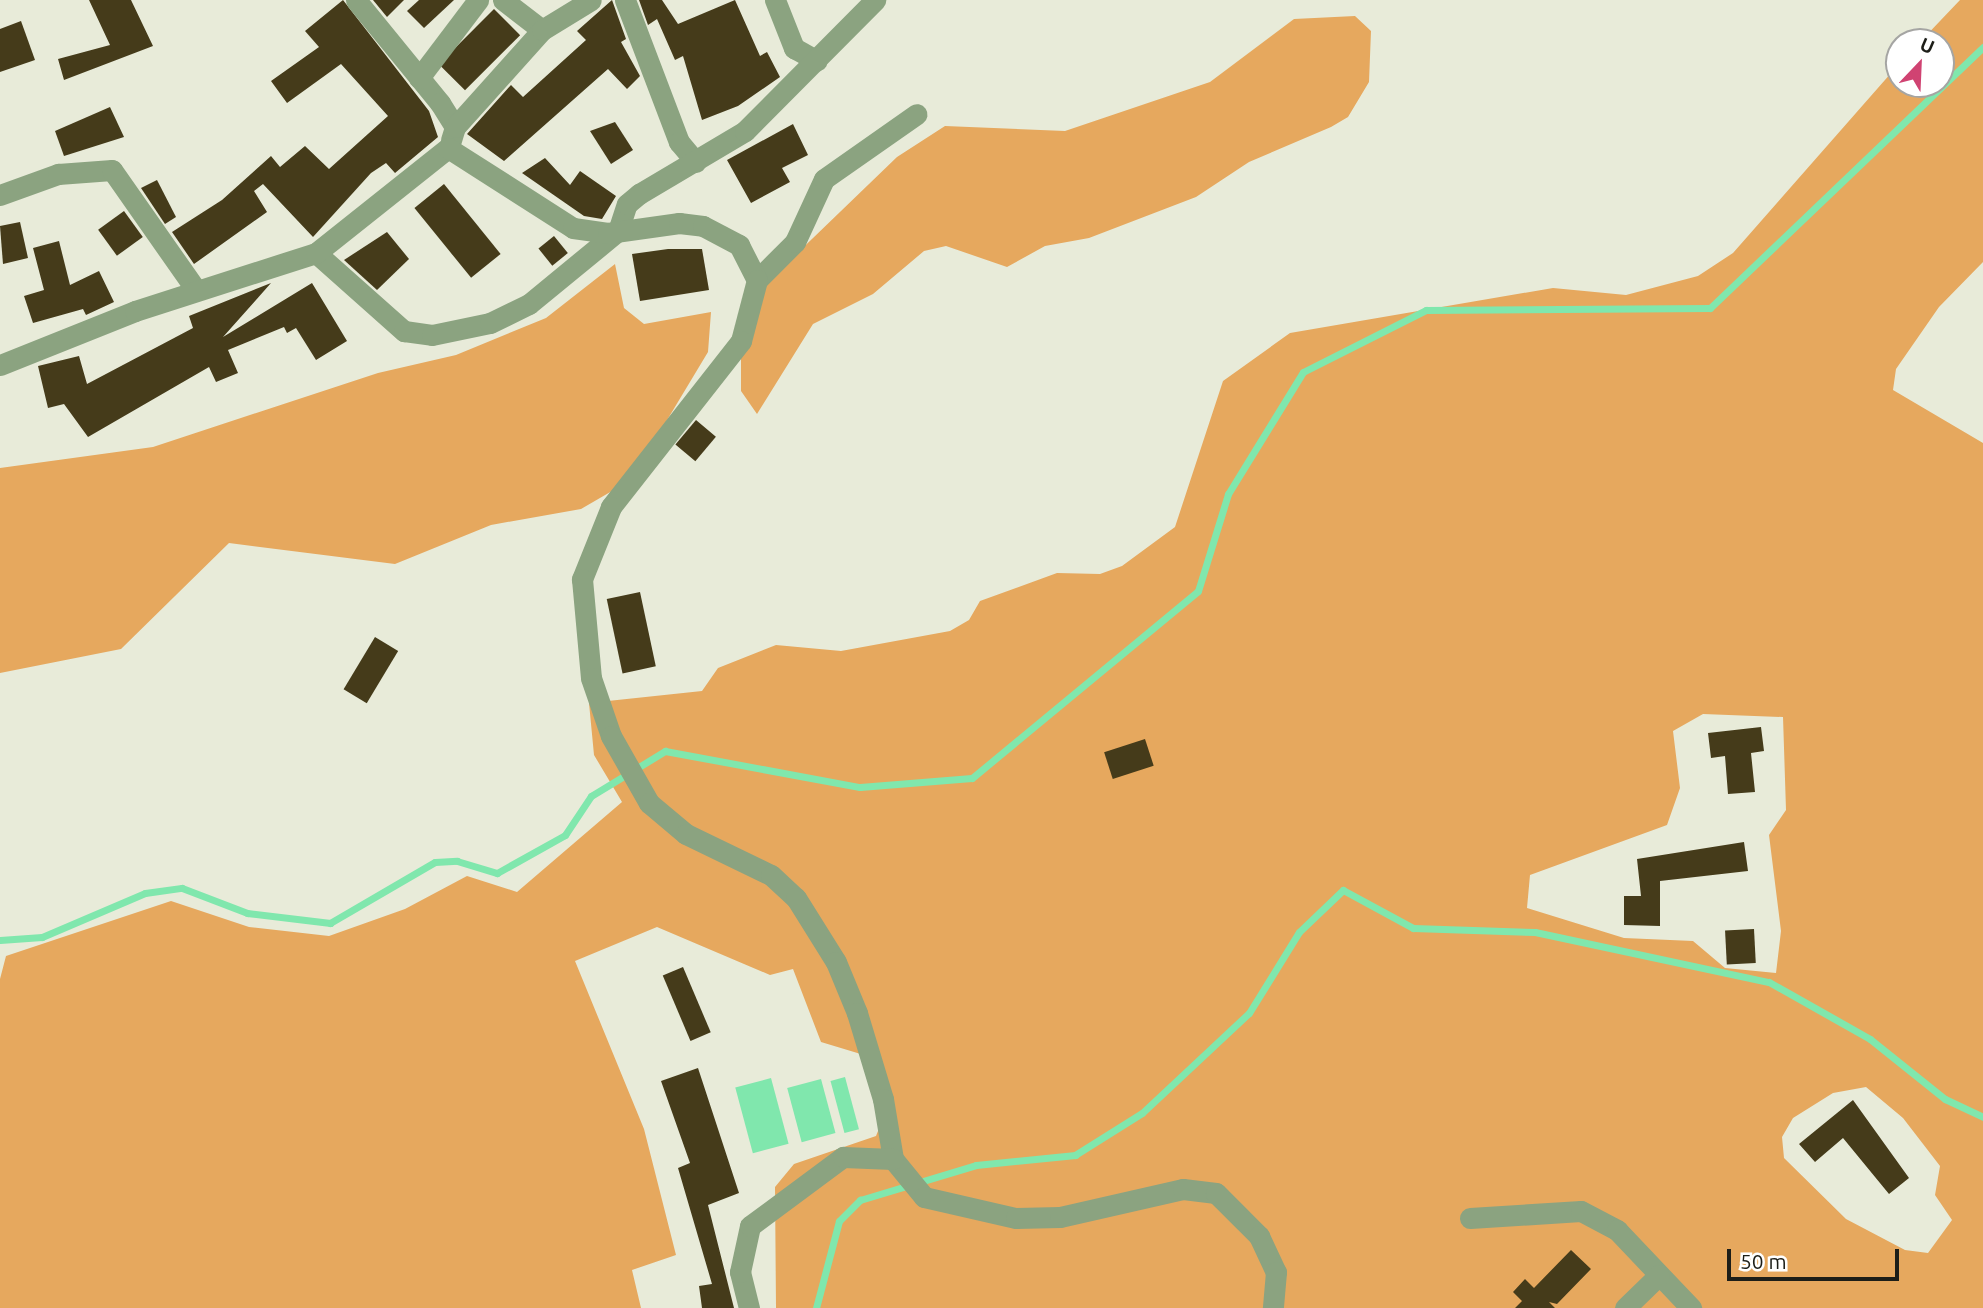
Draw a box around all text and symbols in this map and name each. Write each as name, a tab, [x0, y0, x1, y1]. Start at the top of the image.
north arrow	[1885, 28, 1955, 98]
text: U	[1917, 33, 1938, 58]
scale bar	[1731, 1234, 1902, 1278]
text: 50 m	[1740, 1249, 1787, 1273]

